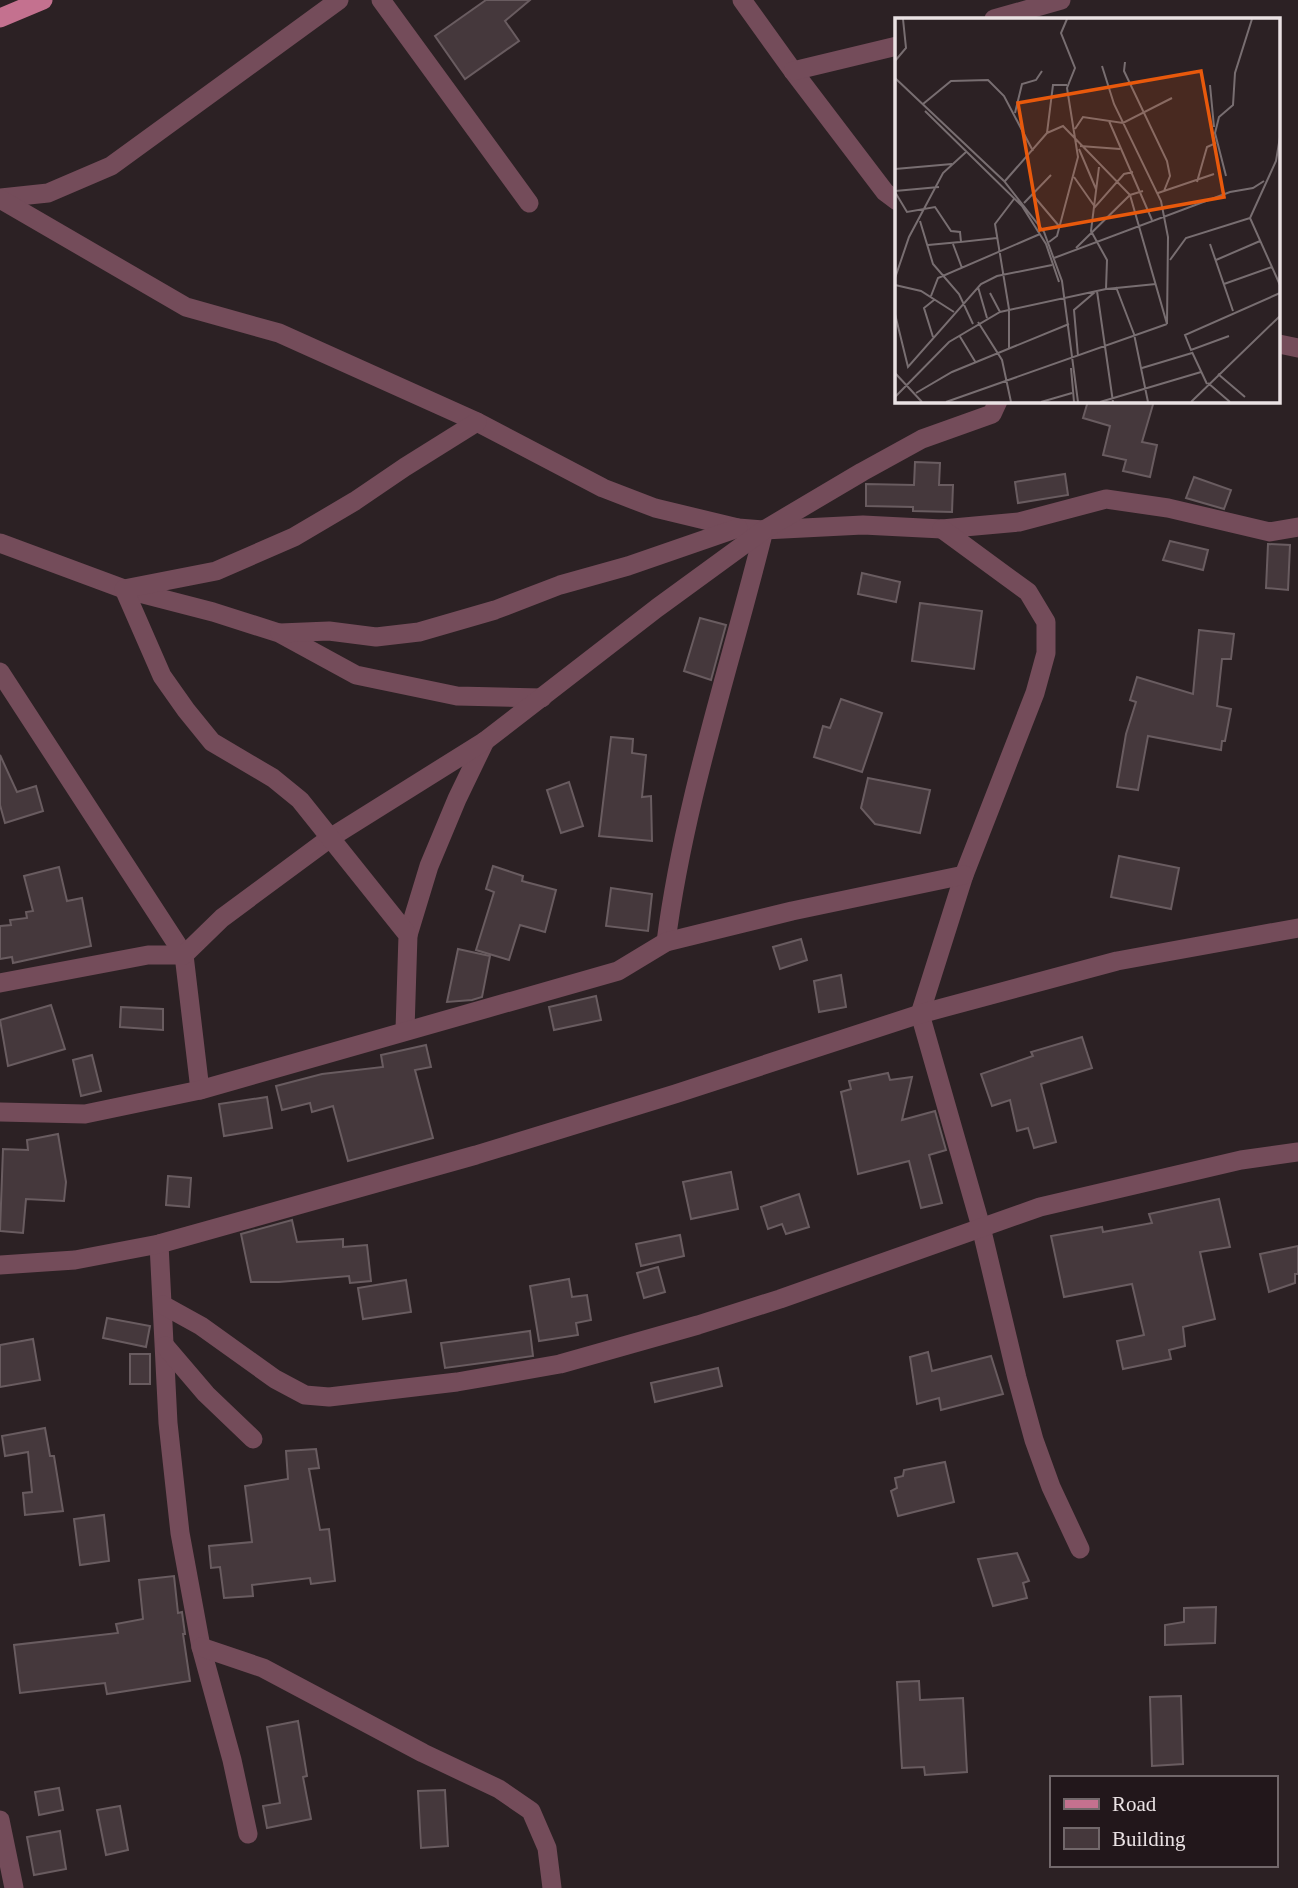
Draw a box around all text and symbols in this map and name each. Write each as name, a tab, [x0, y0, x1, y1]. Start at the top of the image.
inset map	[895, 18, 1280, 402]
legend	[1050, 1776, 1277, 1867]
text: Road	[1112, 1792, 1157, 1816]
text: Building	[1112, 1827, 1186, 1851]

